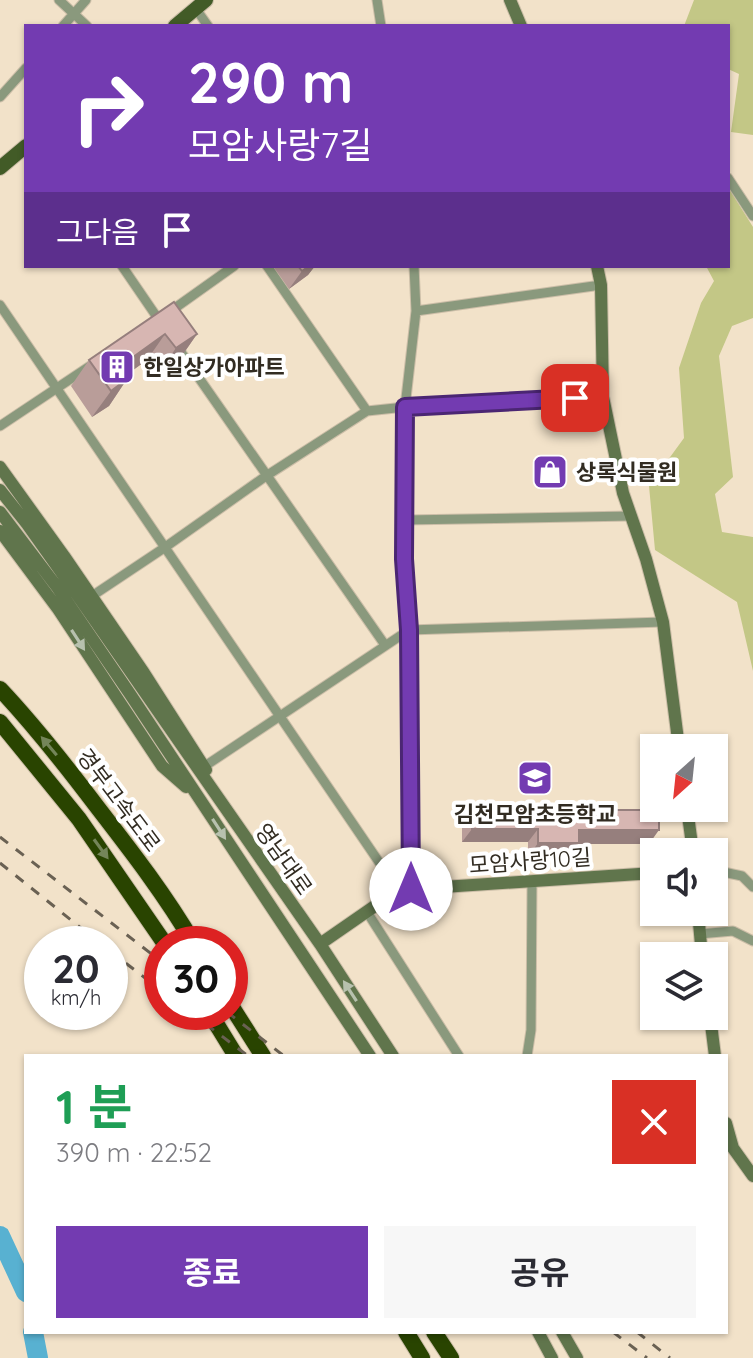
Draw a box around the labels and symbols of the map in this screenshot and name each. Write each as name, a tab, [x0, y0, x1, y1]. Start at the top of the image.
building icon: 한일상가아파트	[98, 348, 136, 386]
place label: 한일상가아파트	[143, 353, 285, 381]
pin	[541, 364, 609, 432]
shop icon: 상록식물원	[531, 453, 569, 491]
place label: 상록식물원	[576, 458, 677, 486]
one-way arrow	[70, 630, 85, 651]
north arrow	[640, 734, 728, 822]
one-way arrow	[41, 736, 59, 755]
street label: 경부고속도로	[71, 743, 167, 857]
school or university icon: 김천모암초등학교	[516, 759, 554, 797]
place label: 김천모암초등학교	[454, 800, 616, 828]
street label: 영남대로	[249, 818, 319, 900]
one-way arrow	[211, 819, 226, 840]
one-way arrow	[92, 839, 108, 860]
street label: 모암사랑10길	[468, 843, 592, 879]
position arrow	[369, 847, 453, 931]
speed limit sign: 30	[144, 926, 248, 1030]
one-way arrow	[343, 980, 358, 1001]

